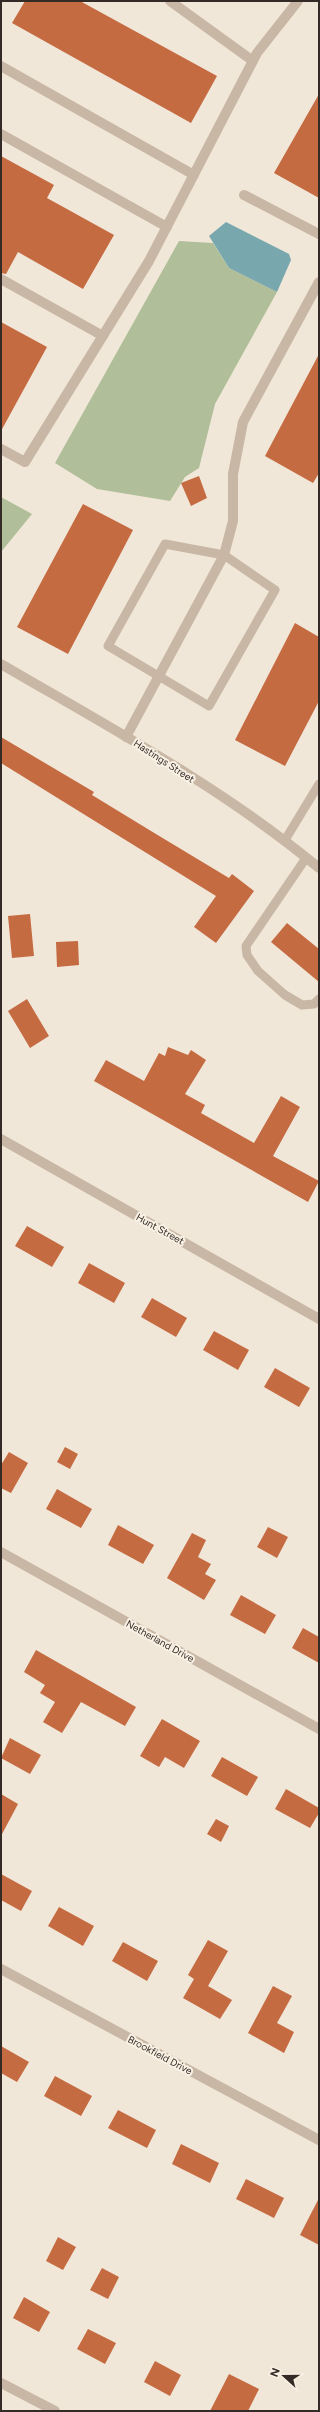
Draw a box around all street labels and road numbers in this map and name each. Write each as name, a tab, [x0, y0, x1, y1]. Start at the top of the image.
street label: Hastings Street	[131, 736, 197, 786]
street label: Hunt Street	[134, 1210, 186, 1248]
street label: Netherland Drive	[124, 1617, 197, 1665]
street label: Brookfield Drive	[126, 2033, 195, 2078]

